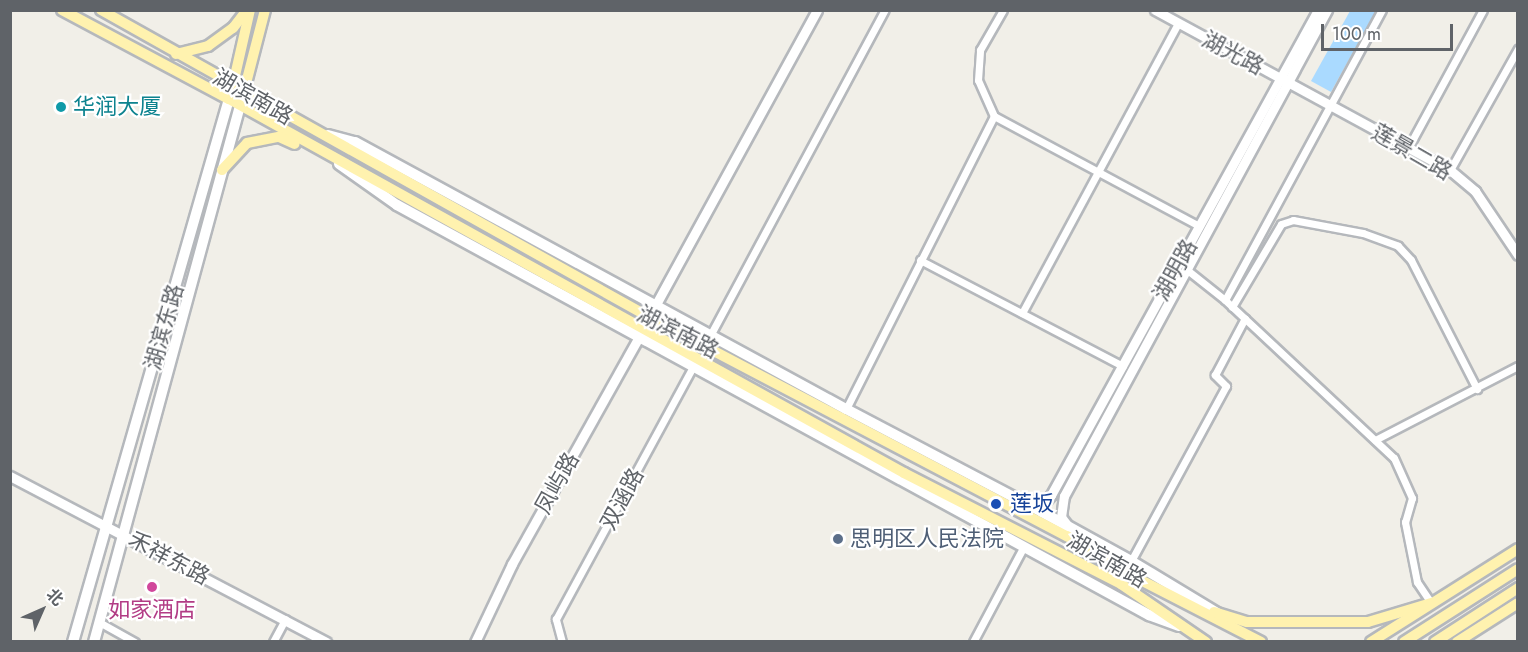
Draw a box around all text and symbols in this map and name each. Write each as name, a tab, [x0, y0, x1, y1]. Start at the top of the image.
scale bar	[1324, 12, 1456, 50]
text: 100 m	[1332, 21, 1381, 47]
street label: 湖光路	[1198, 26, 1268, 80]
street label: 湖滨南路	[208, 64, 298, 130]
place label: 华润大厦	[73, 94, 161, 120]
marker: 华润大厦	[54, 100, 68, 114]
street label: 莲景二路	[1367, 119, 1457, 185]
street label: 湖明路	[1147, 235, 1203, 305]
street label: 湖滨东路	[139, 281, 189, 373]
street label: 湖滨南路	[633, 300, 723, 364]
street label: 凤屿路	[529, 448, 585, 518]
street label: 双涵路	[595, 464, 649, 534]
place label: 莲坂	[1010, 491, 1054, 517]
marker: 莲坂	[987, 495, 1005, 513]
street label: 禾祥东路	[124, 526, 214, 590]
place label: 思明区人民法院	[850, 526, 1004, 552]
street label: 湖滨南路	[1062, 527, 1152, 593]
marker: 思明区人民法院	[831, 532, 845, 546]
north arrow	[12, 580, 72, 640]
marker: 如家酒店	[145, 580, 159, 594]
text: 北	[41, 583, 69, 611]
place label: 如家酒店	[108, 597, 196, 623]

